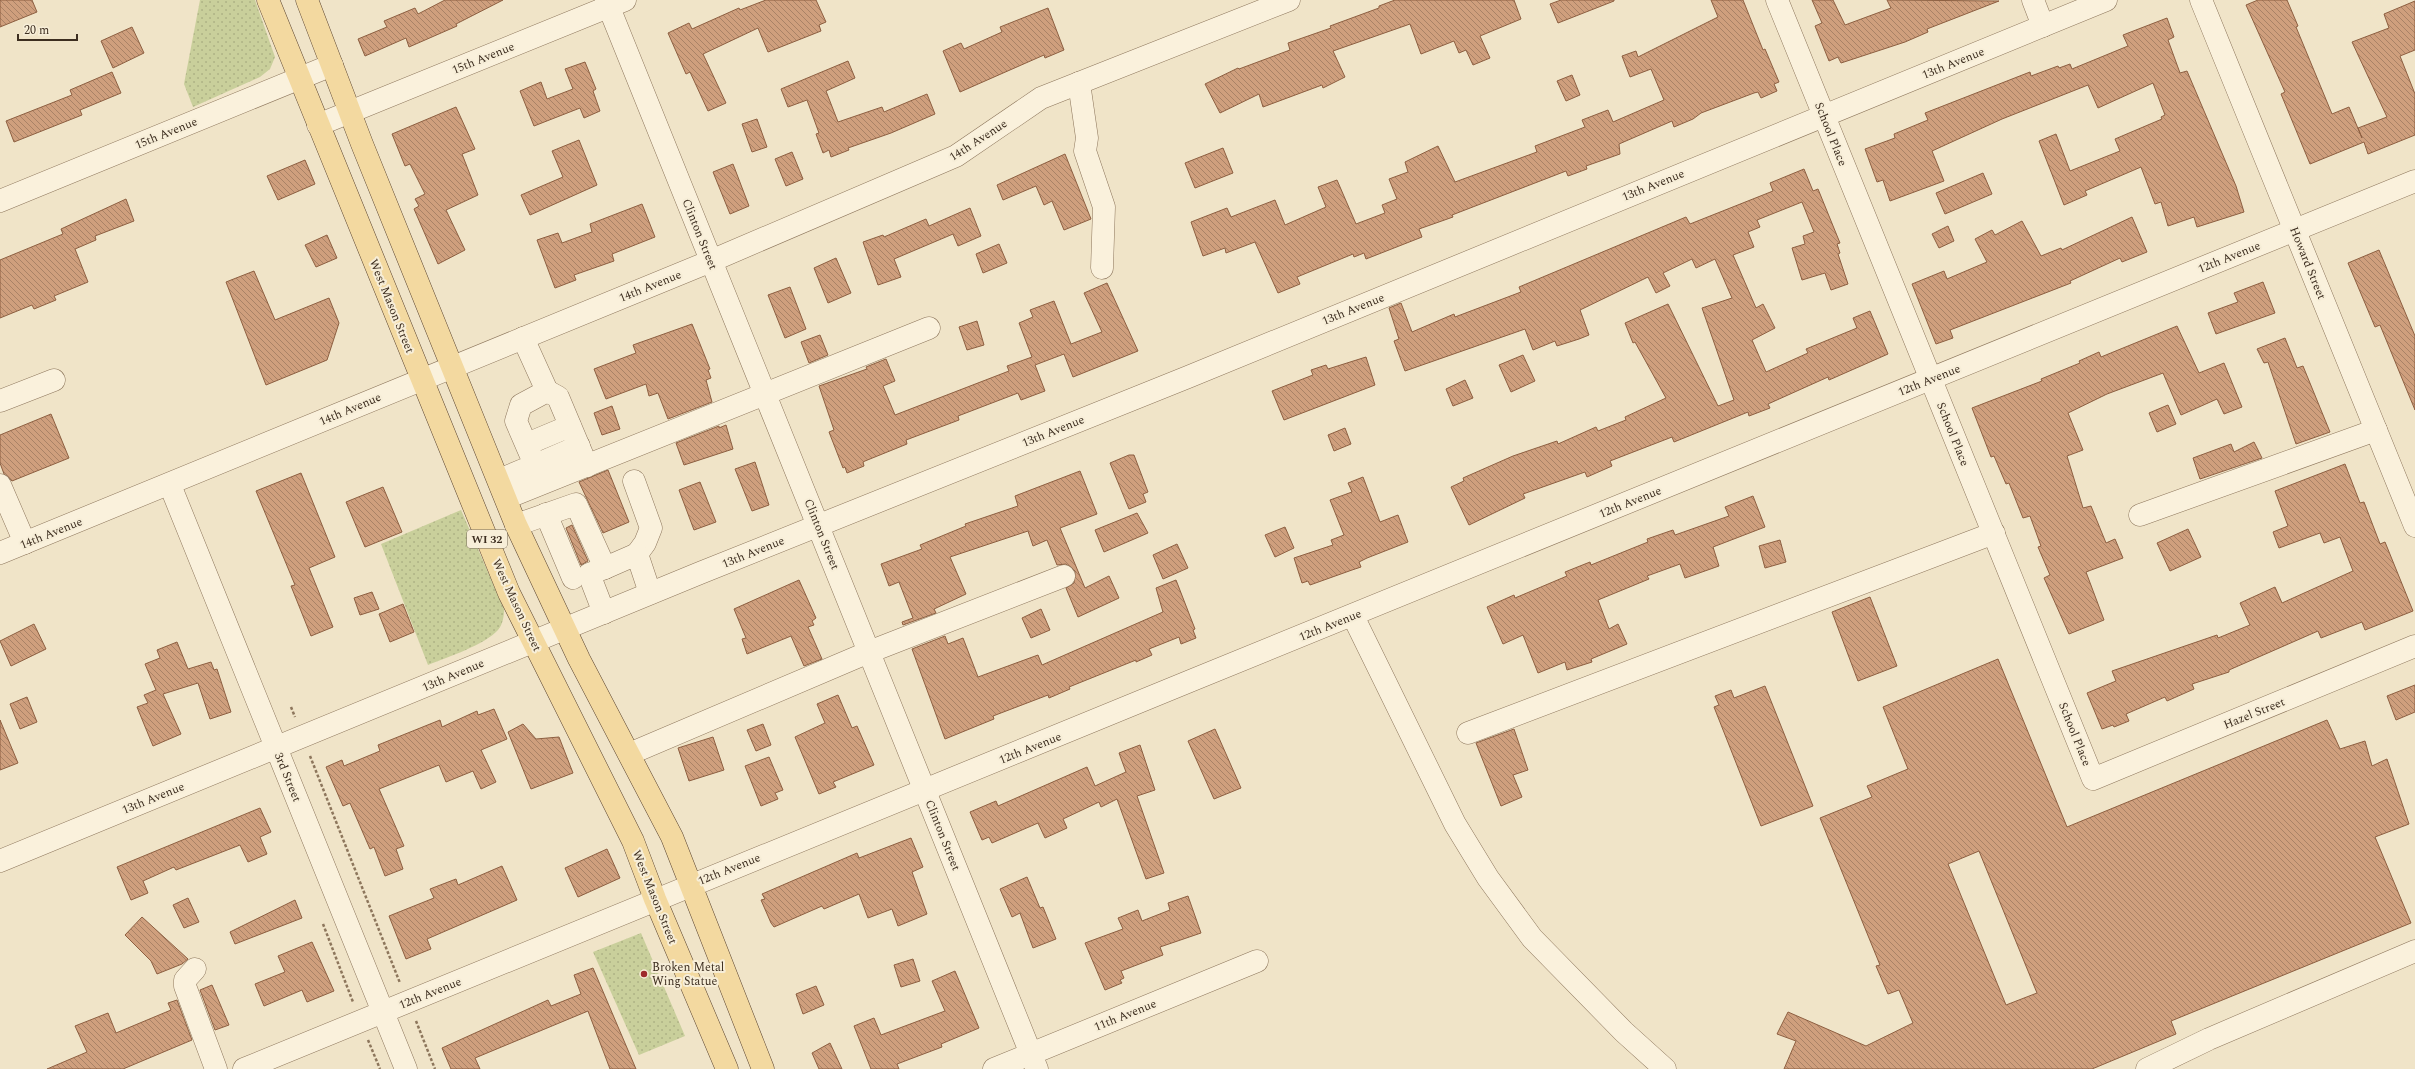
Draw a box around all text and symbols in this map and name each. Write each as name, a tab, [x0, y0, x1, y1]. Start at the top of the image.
scale bar	[18, 16, 77, 42]
text: 20 m	[24, 21, 49, 40]
street label: 15th Avenue	[449, 37, 517, 80]
street label: 13th Avenue	[1919, 42, 1987, 85]
street label: School Place	[1809, 99, 1852, 169]
street label: 15th Avenue	[132, 112, 200, 155]
street label: 14th Avenue	[945, 114, 1011, 166]
street label: 13th Avenue	[1619, 164, 1687, 207]
street label: Clinton Street	[677, 196, 722, 273]
street label: Howard Street	[2284, 224, 2331, 302]
street label: 12th Avenue	[2195, 236, 2263, 279]
street label: West Mason Street	[364, 256, 419, 356]
street label: 14th Avenue	[616, 265, 684, 308]
street label: 13th Avenue	[1319, 288, 1387, 331]
street label: 12th Avenue	[1895, 359, 1963, 402]
street label: 14th Avenue	[316, 388, 384, 431]
street label: School Place	[1931, 399, 1974, 469]
street label: 13th Avenue	[1019, 410, 1087, 453]
street label: 12th Avenue	[1596, 481, 1664, 524]
street label: Clinton Street	[799, 496, 844, 573]
street label: 14th Avenue	[17, 512, 85, 555]
road number: WI 32	[467, 530, 507, 548]
street label: 13th Avenue	[719, 531, 787, 574]
street label: West Mason Street	[487, 556, 546, 655]
street label: 12th Avenue	[1296, 604, 1364, 647]
street label: 13th Avenue	[419, 654, 487, 697]
street label: Hazel Street	[2221, 692, 2288, 734]
street label: School Place	[2053, 699, 2096, 769]
street label: 12th Avenue	[996, 727, 1064, 770]
street label: 3rd Street	[269, 750, 306, 805]
street label: 13th Avenue	[119, 777, 187, 820]
street label: Clinton Street	[920, 797, 965, 874]
street label: West Mason Street	[627, 847, 682, 947]
street label: 12th Avenue	[695, 848, 763, 891]
place label: Broken Metal Wing Statue	[652, 958, 724, 991]
marker: Broken Metal Wing Statue	[639, 969, 649, 979]
street label: 12th Avenue	[396, 972, 464, 1015]
street label: 11th Avenue	[1091, 994, 1159, 1037]

